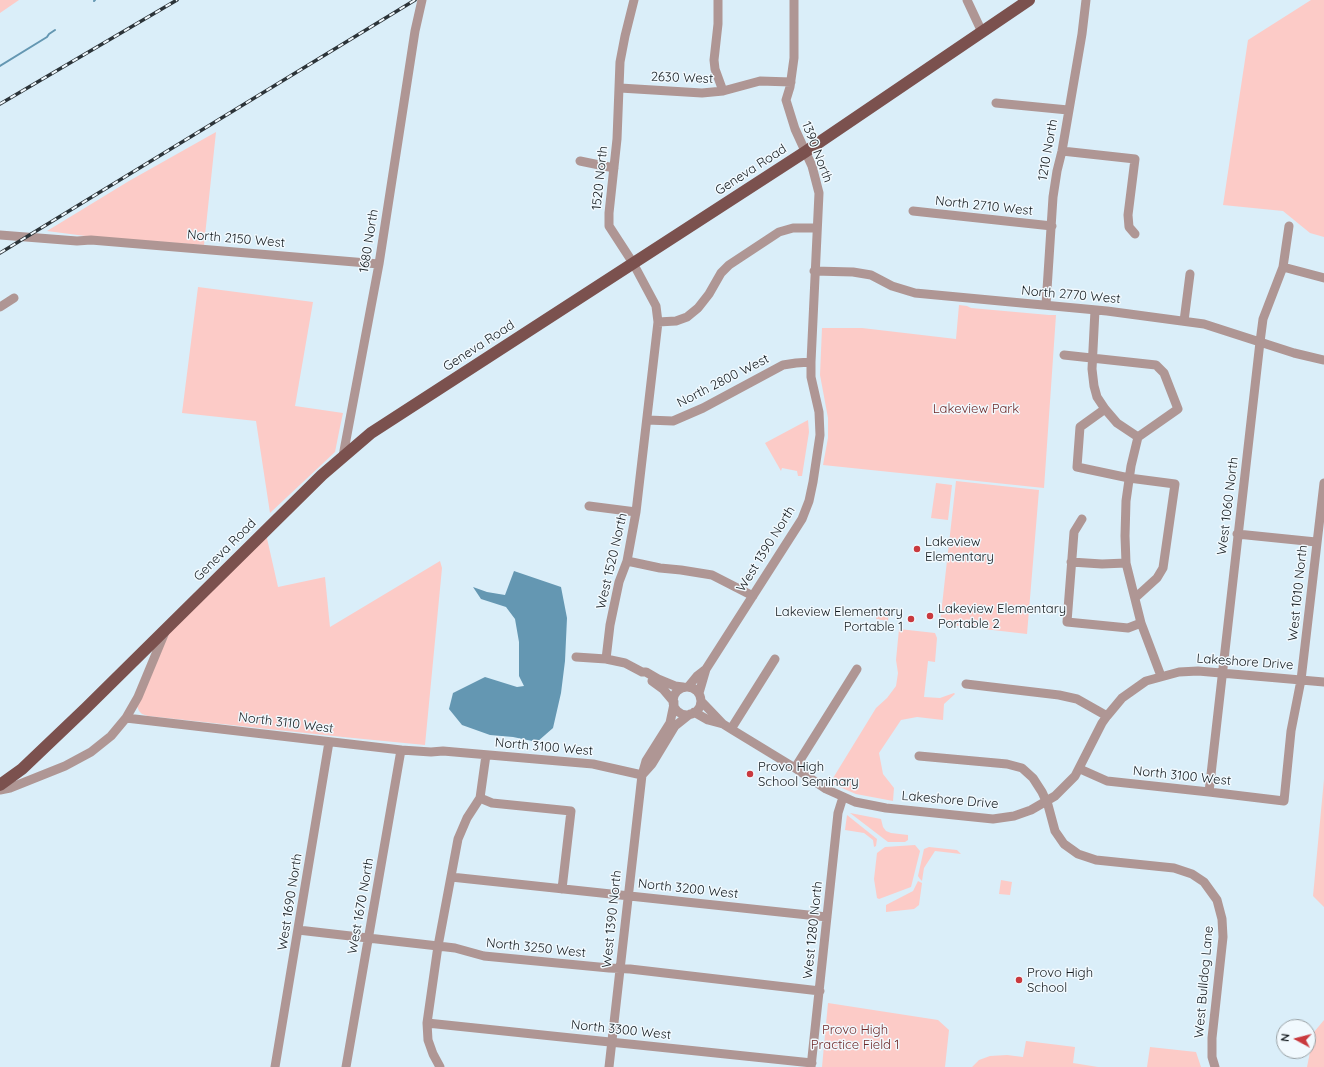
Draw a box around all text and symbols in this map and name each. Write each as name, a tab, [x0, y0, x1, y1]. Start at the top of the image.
street label: 2630 West	[650, 69, 714, 87]
street label: 1210 North	[1035, 118, 1061, 182]
street label: 1390 North	[798, 119, 836, 185]
street label: Geneva Road	[712, 141, 790, 199]
street label: 1520 North	[589, 145, 611, 211]
street label: North 2710 West	[934, 193, 1034, 219]
street label: 1680 North	[356, 208, 382, 274]
street label: North 2150 West	[186, 227, 286, 251]
street label: North 2770 West	[1021, 283, 1121, 307]
street label: Geneva Road	[440, 317, 518, 375]
street label: North 2800 West	[674, 351, 772, 411]
park label: Lakeview Park	[933, 401, 1019, 417]
street label: West 1060 North	[1214, 456, 1242, 556]
street label: West 1390 North	[733, 503, 799, 595]
street label: West 1520 North	[593, 511, 631, 611]
street label: Geneva Road	[191, 516, 259, 584]
place label: Lakeview Elementary	[925, 534, 994, 565]
marker: Lakeview Elementary	[912, 544, 922, 554]
street label: West 1010 North	[1285, 544, 1311, 642]
place label: Lakeview Elementary Portable 2	[938, 601, 1066, 632]
place label: Lakeview Elementary Portable 1	[775, 604, 903, 635]
marker: Lakeview Elementary Portable 2	[925, 611, 935, 621]
marker: Lakeview Elementary Portable 1	[906, 614, 916, 624]
street label: Lakeshore Drive	[1196, 651, 1294, 673]
street label: North 3110 West	[238, 709, 334, 737]
street label: North 3100 West	[494, 735, 594, 759]
place label: Provo High School Seminary	[758, 759, 859, 790]
street label: North 3100 West	[1132, 763, 1232, 789]
marker: Provo High School Seminary	[745, 769, 755, 779]
street label: Lakeshore Drive	[901, 788, 999, 812]
street label: West 1690 North	[275, 852, 305, 952]
street label: West 1670 North	[345, 857, 377, 955]
street label: West 1390 North	[599, 869, 625, 969]
street label: North 3200 West	[637, 876, 739, 902]
street label: West 1280 North	[800, 880, 826, 980]
street label: West Bulldog Lane	[1191, 925, 1217, 1039]
street label: North 3250 West	[485, 935, 587, 961]
place label: Provo High School	[1027, 965, 1093, 996]
marker: Provo High School	[1014, 975, 1024, 985]
street label: North 3300 West	[570, 1017, 672, 1043]
north arrow	[1276, 1019, 1316, 1059]
park label: Provo High Practice Field 1	[811, 1022, 899, 1053]
text: N	[1278, 1033, 1293, 1043]

